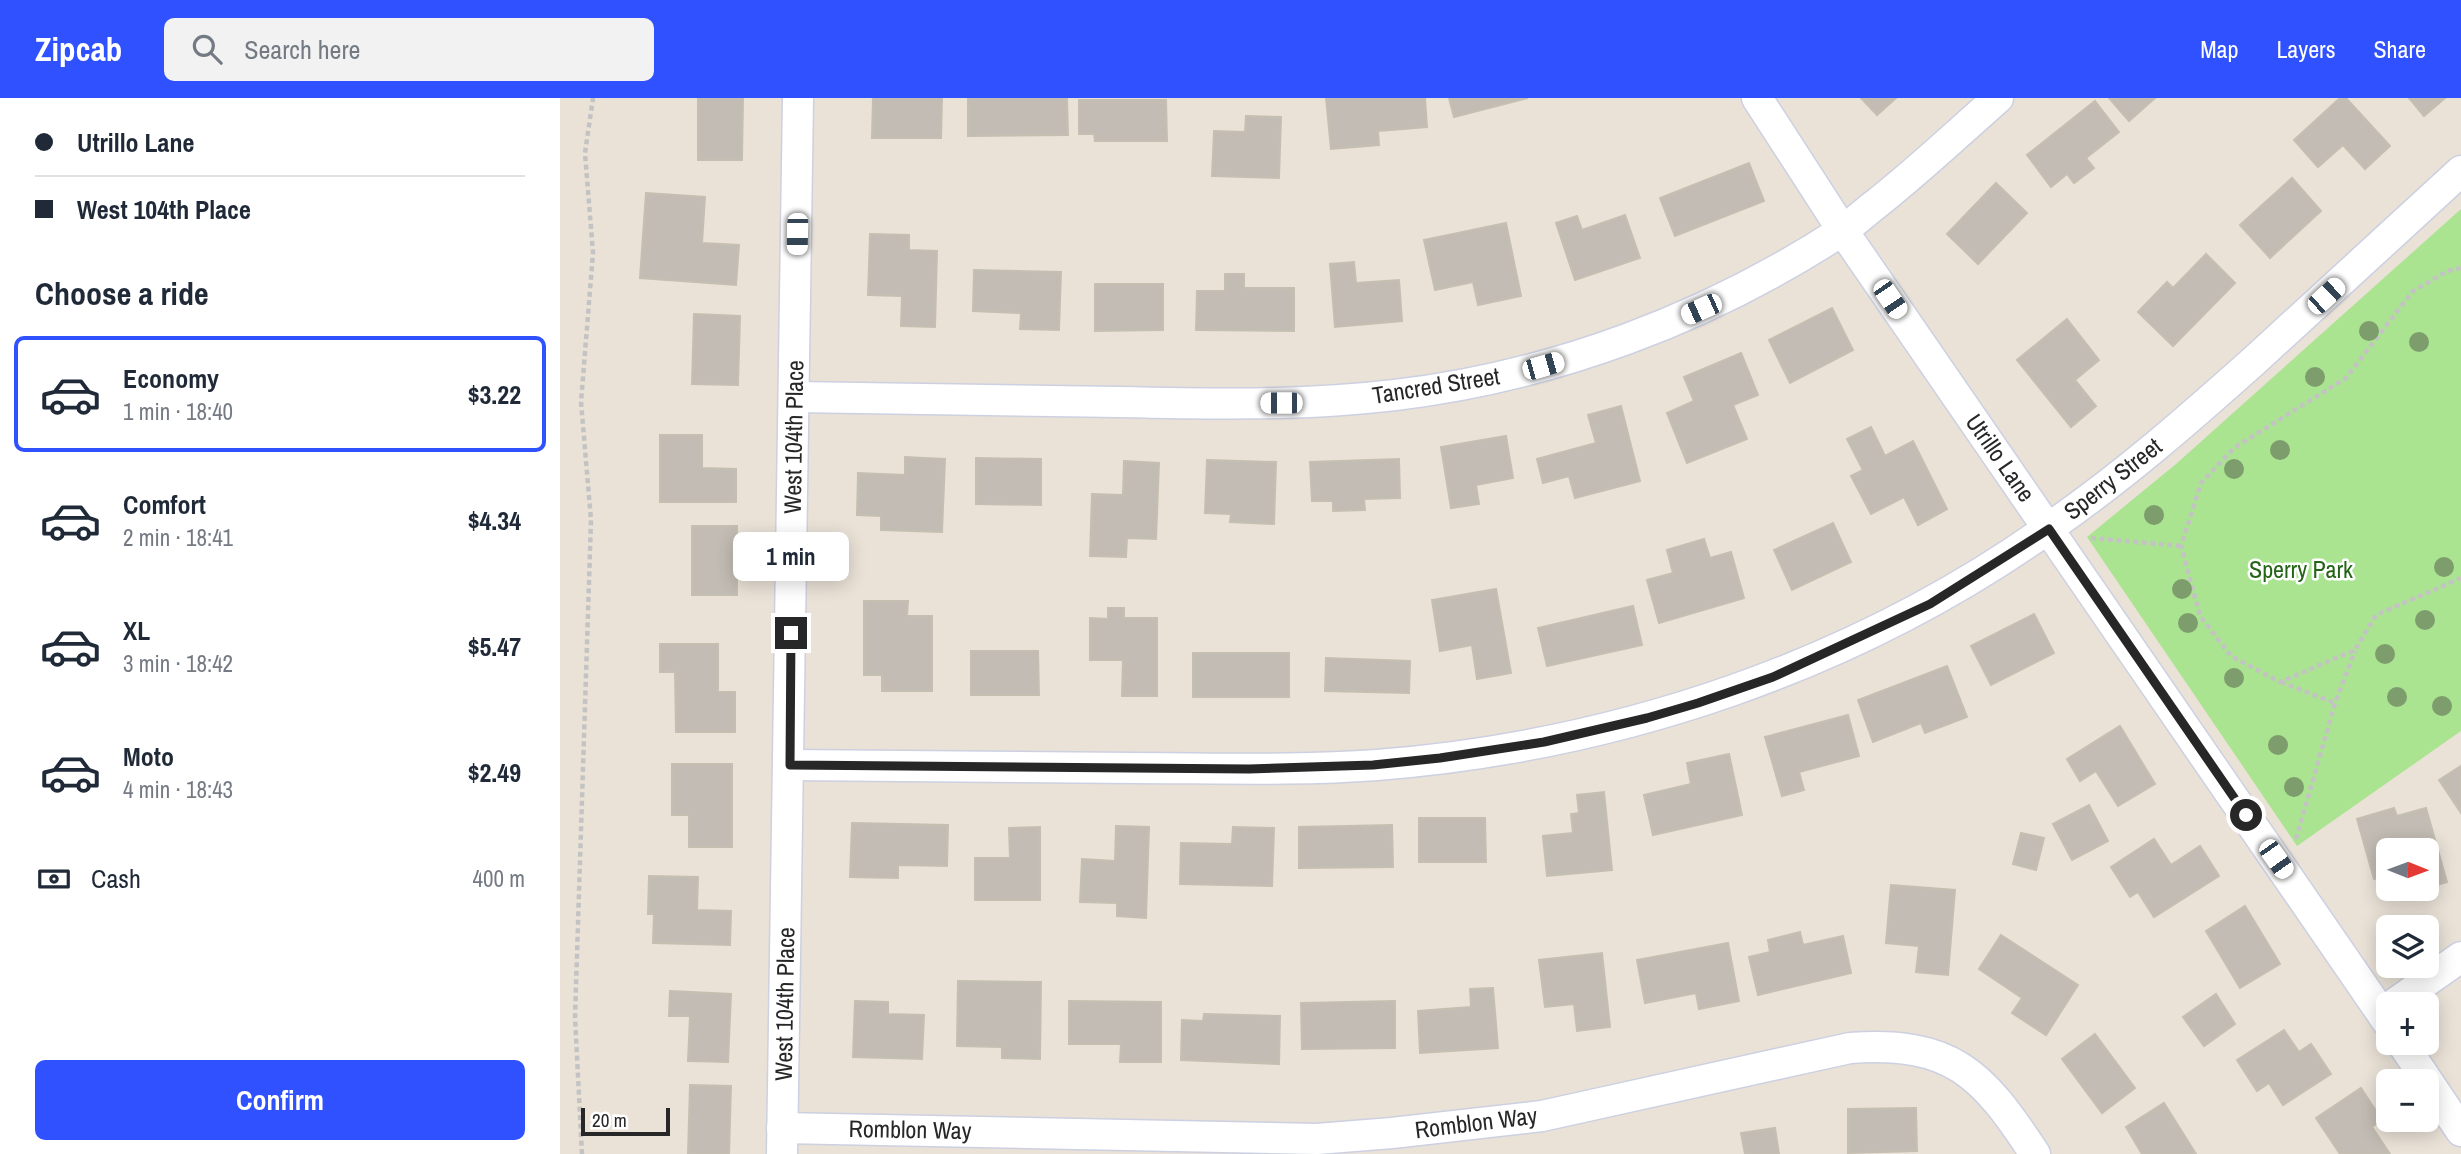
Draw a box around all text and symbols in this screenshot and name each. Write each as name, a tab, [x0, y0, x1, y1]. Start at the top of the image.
search box	[164, 18, 654, 81]
text: Zipcab	[35, 27, 122, 71]
icon: search	[188, 30, 226, 68]
text: Search here	[244, 32, 360, 67]
text: Map	[2200, 33, 2238, 65]
text: Layers	[2276, 33, 2335, 65]
text: Share	[2373, 33, 2426, 65]
text: Utrillo Lane	[77, 125, 194, 160]
text: West 104th Place	[77, 192, 251, 227]
car	[787, 213, 808, 255]
text: Choose a ride	[35, 272, 209, 315]
car	[2304, 274, 2349, 318]
car	[1870, 276, 1911, 322]
car	[1678, 291, 1725, 327]
car	[1520, 350, 1567, 382]
street label: Tancred Street	[1370, 359, 1502, 411]
street label: West 104th Place	[776, 360, 810, 514]
text: Economy	[123, 361, 219, 396]
icon: car	[39, 363, 102, 426]
text: $3.22	[468, 377, 521, 412]
car	[1261, 393, 1303, 414]
text: 1 min · 18:40	[123, 396, 233, 427]
street label: Utrillo Lane	[1959, 407, 2043, 508]
street label: Sperry Street	[2057, 430, 2168, 527]
text: Comfort	[123, 487, 206, 522]
icon: car	[39, 489, 102, 552]
text: $4.34	[468, 503, 521, 538]
text: 2 min · 18:41	[123, 522, 233, 553]
callout: 1 min	[733, 532, 849, 580]
text: 1 min	[766, 541, 816, 572]
park label: Sperry Park	[2249, 553, 2353, 585]
text: XL	[123, 613, 150, 648]
icon: car	[39, 615, 102, 678]
route end	[775, 617, 807, 649]
text: $5.47	[468, 629, 521, 664]
text: 3 min · 18:42	[123, 648, 233, 679]
text: Moto	[123, 739, 174, 774]
icon: car	[39, 741, 102, 804]
text: $2.49	[468, 755, 521, 790]
text: 4 min · 18:43	[123, 774, 233, 805]
route start	[2230, 799, 2262, 831]
car	[2256, 836, 2297, 882]
north arrow	[2376, 838, 2440, 901]
map controls	[2376, 838, 2439, 1132]
icon: cash	[35, 860, 73, 898]
text: Cash	[91, 861, 141, 896]
text: 400 m	[473, 863, 525, 894]
button: layers	[2376, 915, 2439, 978]
street label: West 104th Place	[767, 927, 801, 1081]
button: +	[2376, 992, 2439, 1055]
button: Confirm	[35, 1060, 525, 1140]
button: −	[2376, 1069, 2439, 1132]
street label: Romblon Way	[1413, 1099, 1539, 1145]
scale bar	[581, 1105, 670, 1137]
text: 20 m	[592, 1107, 627, 1133]
street label: Romblon Way	[848, 1112, 972, 1146]

